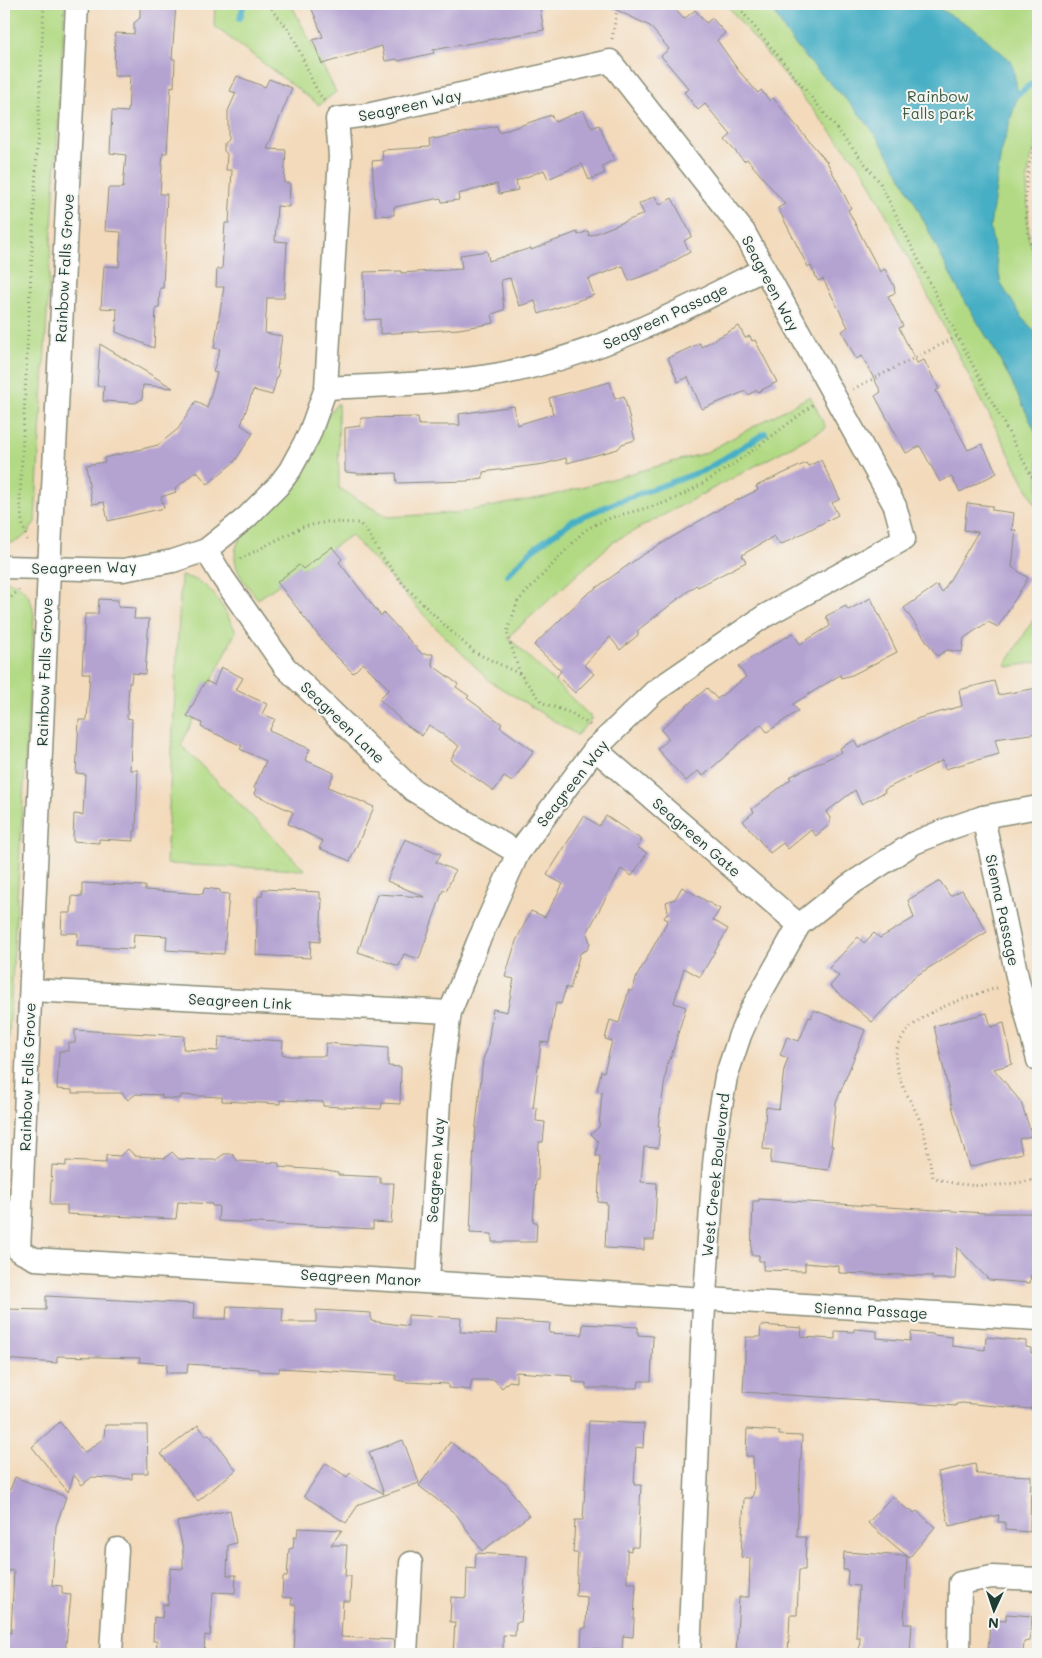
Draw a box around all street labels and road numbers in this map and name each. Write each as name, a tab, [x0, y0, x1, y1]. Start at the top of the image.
street label: Seagreen Way	[356, 84, 464, 126]
street label: Rainbow Falls Grove	[50, 193, 78, 343]
street label: Seagreen Way	[737, 232, 805, 334]
street label: Seagreen Passage	[599, 278, 731, 354]
street label: Seagreen Way	[31, 556, 137, 578]
street label: Rainbow Falls Grove	[31, 597, 57, 747]
street label: Seagreen Lane	[297, 677, 389, 767]
street label: Seagreen Way	[532, 735, 612, 831]
street label: Seagreen Gate	[648, 793, 746, 881]
street label: Sienna Passage	[981, 852, 1025, 968]
street label: Seagreen Link	[188, 988, 292, 1014]
street label: Rainbow Falls Grove	[14, 1002, 40, 1152]
street label: West Creek Boulevard	[696, 1092, 734, 1258]
street label: Seagreen Way	[421, 1117, 449, 1223]
street label: Seagreen Manor	[300, 1264, 422, 1290]
street label: Sienna Passage	[814, 1297, 928, 1323]

